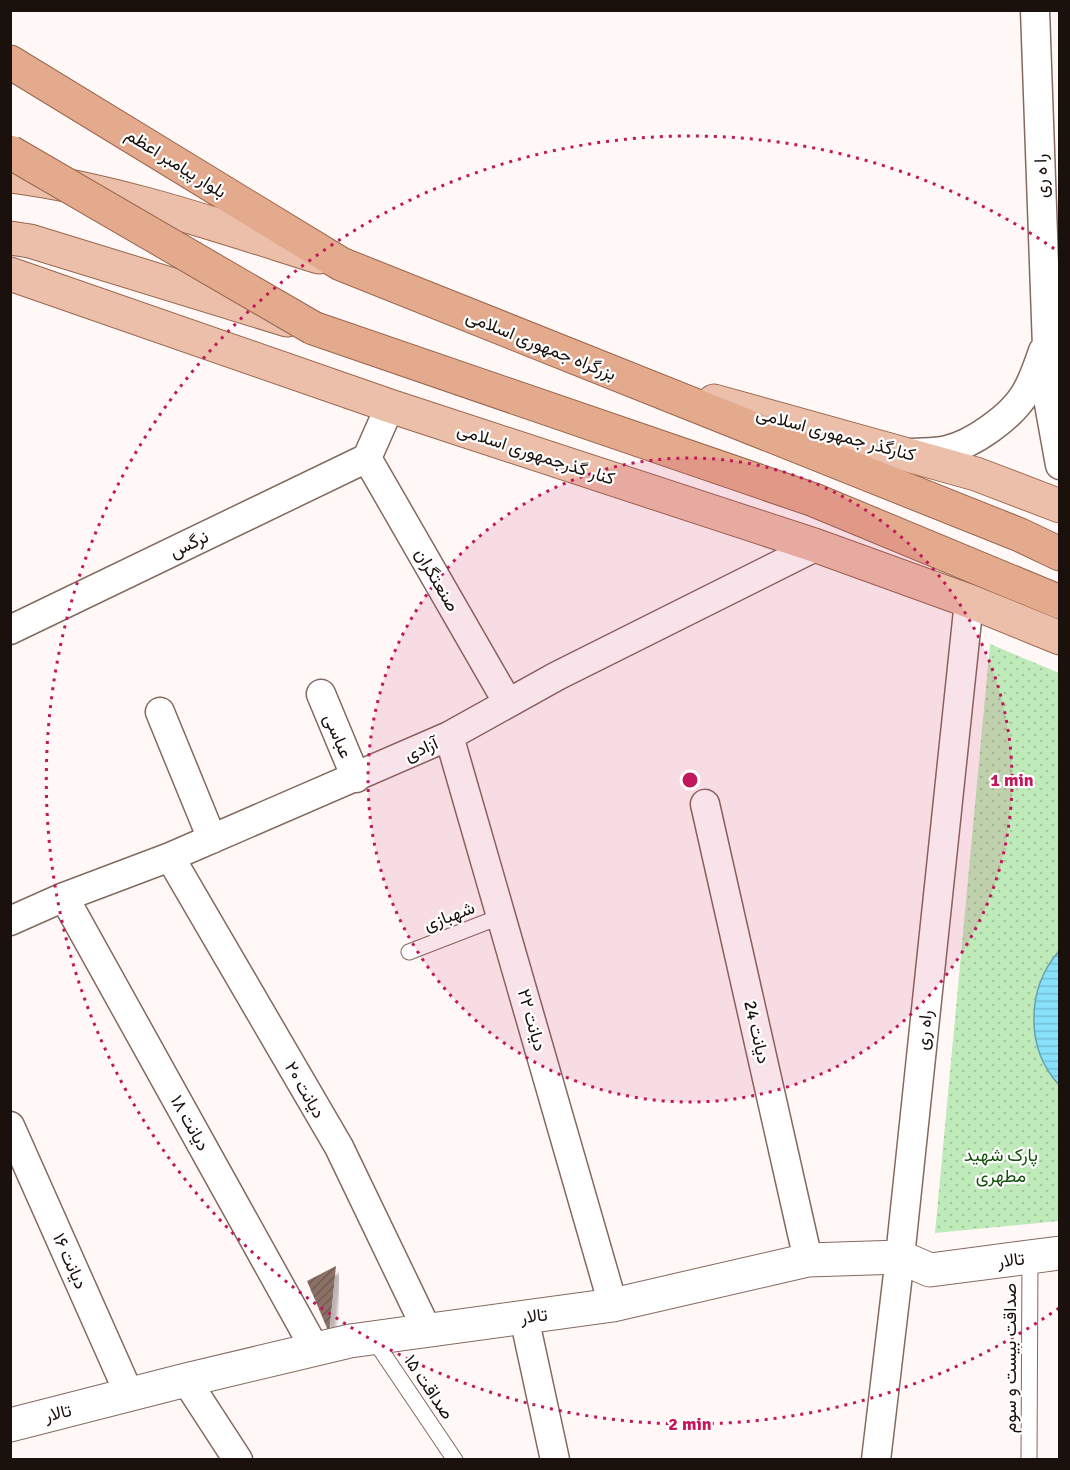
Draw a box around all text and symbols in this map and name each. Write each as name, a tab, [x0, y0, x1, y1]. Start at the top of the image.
street label: بلوار پیامبر اعظم	[121, 123, 230, 204]
street label: را ه ری	[1029, 153, 1053, 199]
street label: بزرگراه جمهوری اسلامی	[463, 305, 619, 385]
street label: کنارگذر جمهوری اسلامی	[754, 402, 918, 466]
street label: کنار گذرجمهوری اسلامی	[455, 418, 617, 490]
street label: نرگس	[166, 525, 212, 563]
street label: صنعتگران	[410, 544, 464, 616]
street label: عباسی	[319, 710, 357, 762]
street label: آزادی	[401, 731, 443, 766]
text: 1 min	[990, 769, 1034, 791]
centre of rings	[680, 770, 700, 790]
street label: شهبازی	[420, 896, 478, 936]
street label: دیانت ۲۲	[513, 986, 551, 1054]
street label: دیانت 24	[739, 998, 775, 1066]
street label: راه ری	[911, 1009, 937, 1051]
street label: دیانت ۲۰	[280, 1058, 330, 1122]
street label: دیانت ۱۸	[166, 1091, 214, 1155]
park label: پارک شهید مطهری	[964, 1144, 1038, 1187]
street label: دیانت ۱۶	[48, 1230, 92, 1292]
street label: تالار	[995, 1247, 1026, 1273]
street label: صداقت بیست و سوم	[999, 1283, 1022, 1433]
street label: تالار	[518, 1303, 549, 1329]
street label: صداقت ۱۵	[399, 1350, 459, 1424]
street label: تالار	[41, 1399, 74, 1427]
text: 2 min	[668, 1413, 712, 1435]

